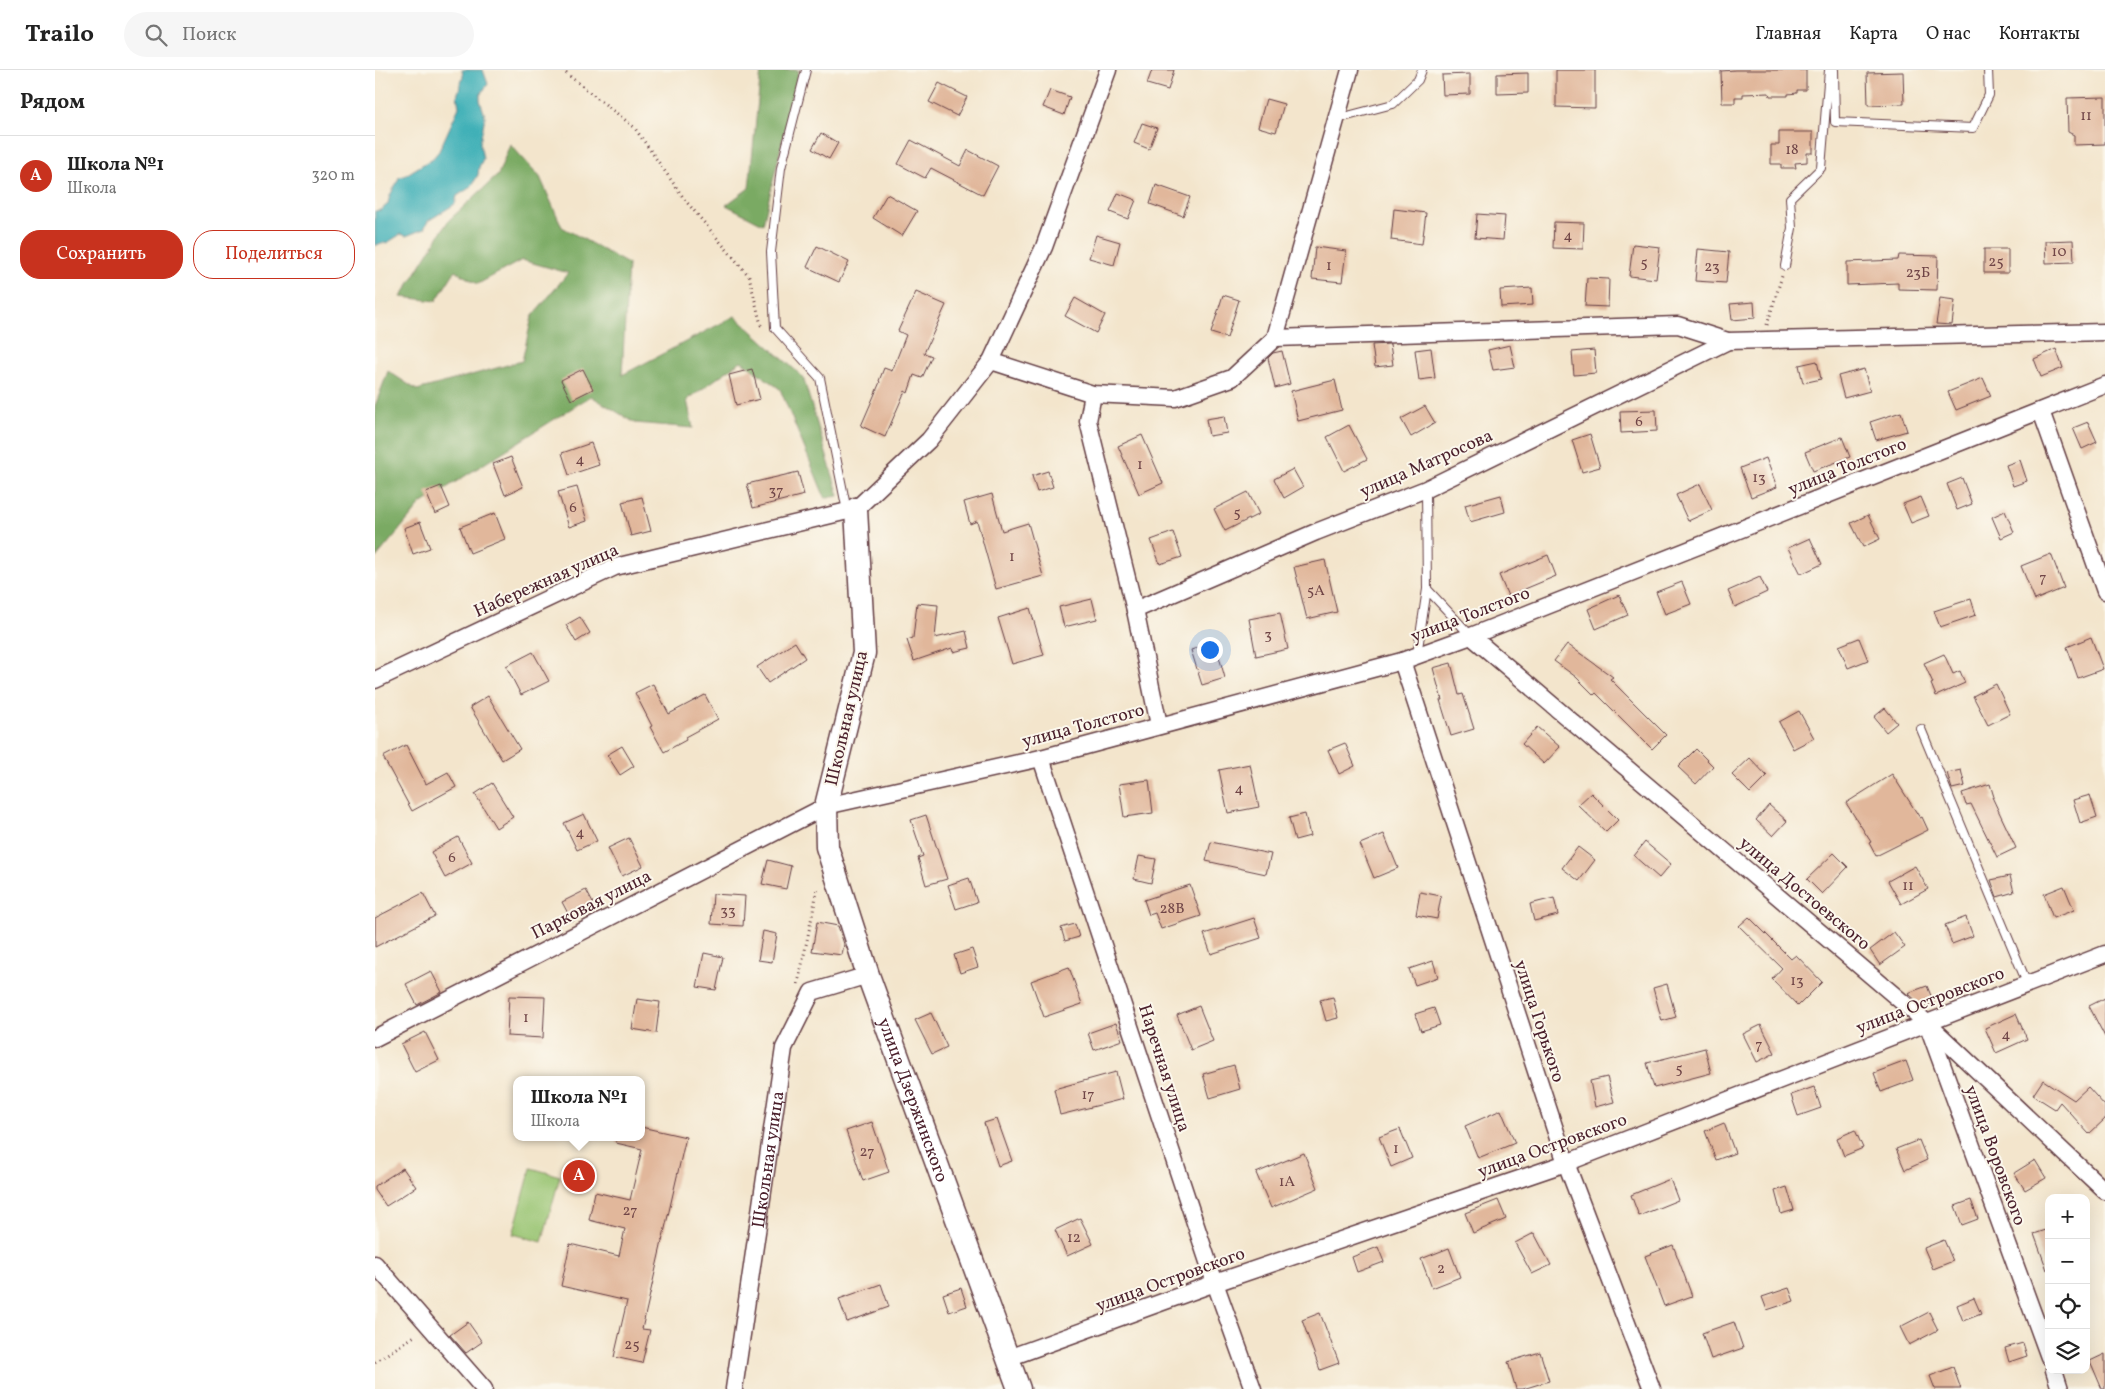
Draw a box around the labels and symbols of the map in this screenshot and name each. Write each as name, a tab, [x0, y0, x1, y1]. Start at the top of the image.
house number: 11	[2080, 106, 2092, 127]
house number: 18	[1785, 140, 1799, 161]
house number: 4	[1564, 226, 1573, 247]
house number: 10	[2052, 242, 2066, 263]
house number: 25	[1988, 252, 2004, 273]
house number: 5	[1640, 253, 1648, 274]
house number: 1	[1326, 256, 1332, 277]
house number: 23	[1704, 257, 1720, 278]
house number: 23Б	[1906, 263, 1930, 284]
house number: 6	[1635, 412, 1643, 433]
street label: улица Матросова	[1356, 424, 1497, 505]
street label: улица Толстого	[1785, 432, 1911, 503]
house number: 4	[576, 450, 585, 471]
house number: 1	[1137, 455, 1143, 476]
house number: 13	[1752, 468, 1766, 489]
house number: 37	[769, 481, 783, 502]
house number: 6	[569, 498, 577, 519]
house number: 5	[1233, 503, 1241, 524]
street label: Набережная улица	[470, 538, 623, 625]
house number: 1	[1009, 547, 1015, 568]
house number: 7	[2039, 568, 2047, 589]
house number: 5А	[1307, 581, 1325, 602]
street label: улица Толстого	[1407, 581, 1534, 650]
house number: 3	[1264, 625, 1272, 646]
your location	[1197, 637, 1223, 663]
street label: Школьная улица	[820, 648, 875, 788]
street label: улица Толстого	[1019, 698, 1147, 755]
house number: 4	[1235, 779, 1244, 800]
house number: 4	[576, 823, 585, 844]
street label: улица Достоевского	[1733, 832, 1875, 957]
house number: 6	[448, 848, 456, 869]
street label: Парковая улица	[527, 864, 656, 946]
house number: 11	[1902, 876, 1914, 897]
house number: 28В	[1159, 899, 1185, 920]
house number: 33	[720, 901, 736, 922]
street label: улица Горького	[1507, 957, 1570, 1086]
street label: улица Островского	[1853, 962, 2008, 1041]
house number: 13	[1790, 971, 1804, 992]
street label: Наречная улица	[1131, 1001, 1196, 1136]
house number: 1	[523, 1008, 529, 1029]
street label: улица Дзержинского	[871, 1014, 954, 1186]
house number: 4	[2002, 1025, 2011, 1046]
house number: 7	[1755, 1035, 1763, 1056]
house number: 5	[1675, 1059, 1683, 1080]
street label: улица Воровского	[1958, 1082, 2032, 1229]
house number: 17	[1081, 1085, 1095, 1106]
street label: Школьная улица	[747, 1089, 792, 1230]
street label: улица Островского	[1474, 1108, 1631, 1185]
house number: 1	[1393, 1139, 1399, 1160]
house number: 27	[860, 1142, 874, 1163]
pin: A	[563, 1157, 595, 1195]
house number: 1А	[1279, 1172, 1296, 1193]
house number: 27	[623, 1201, 637, 1222]
house number: 12	[1067, 1228, 1081, 1249]
street label: улица Островского	[1092, 1242, 1249, 1319]
house number: 2	[1437, 1259, 1445, 1280]
house number: 25	[624, 1335, 640, 1356]

